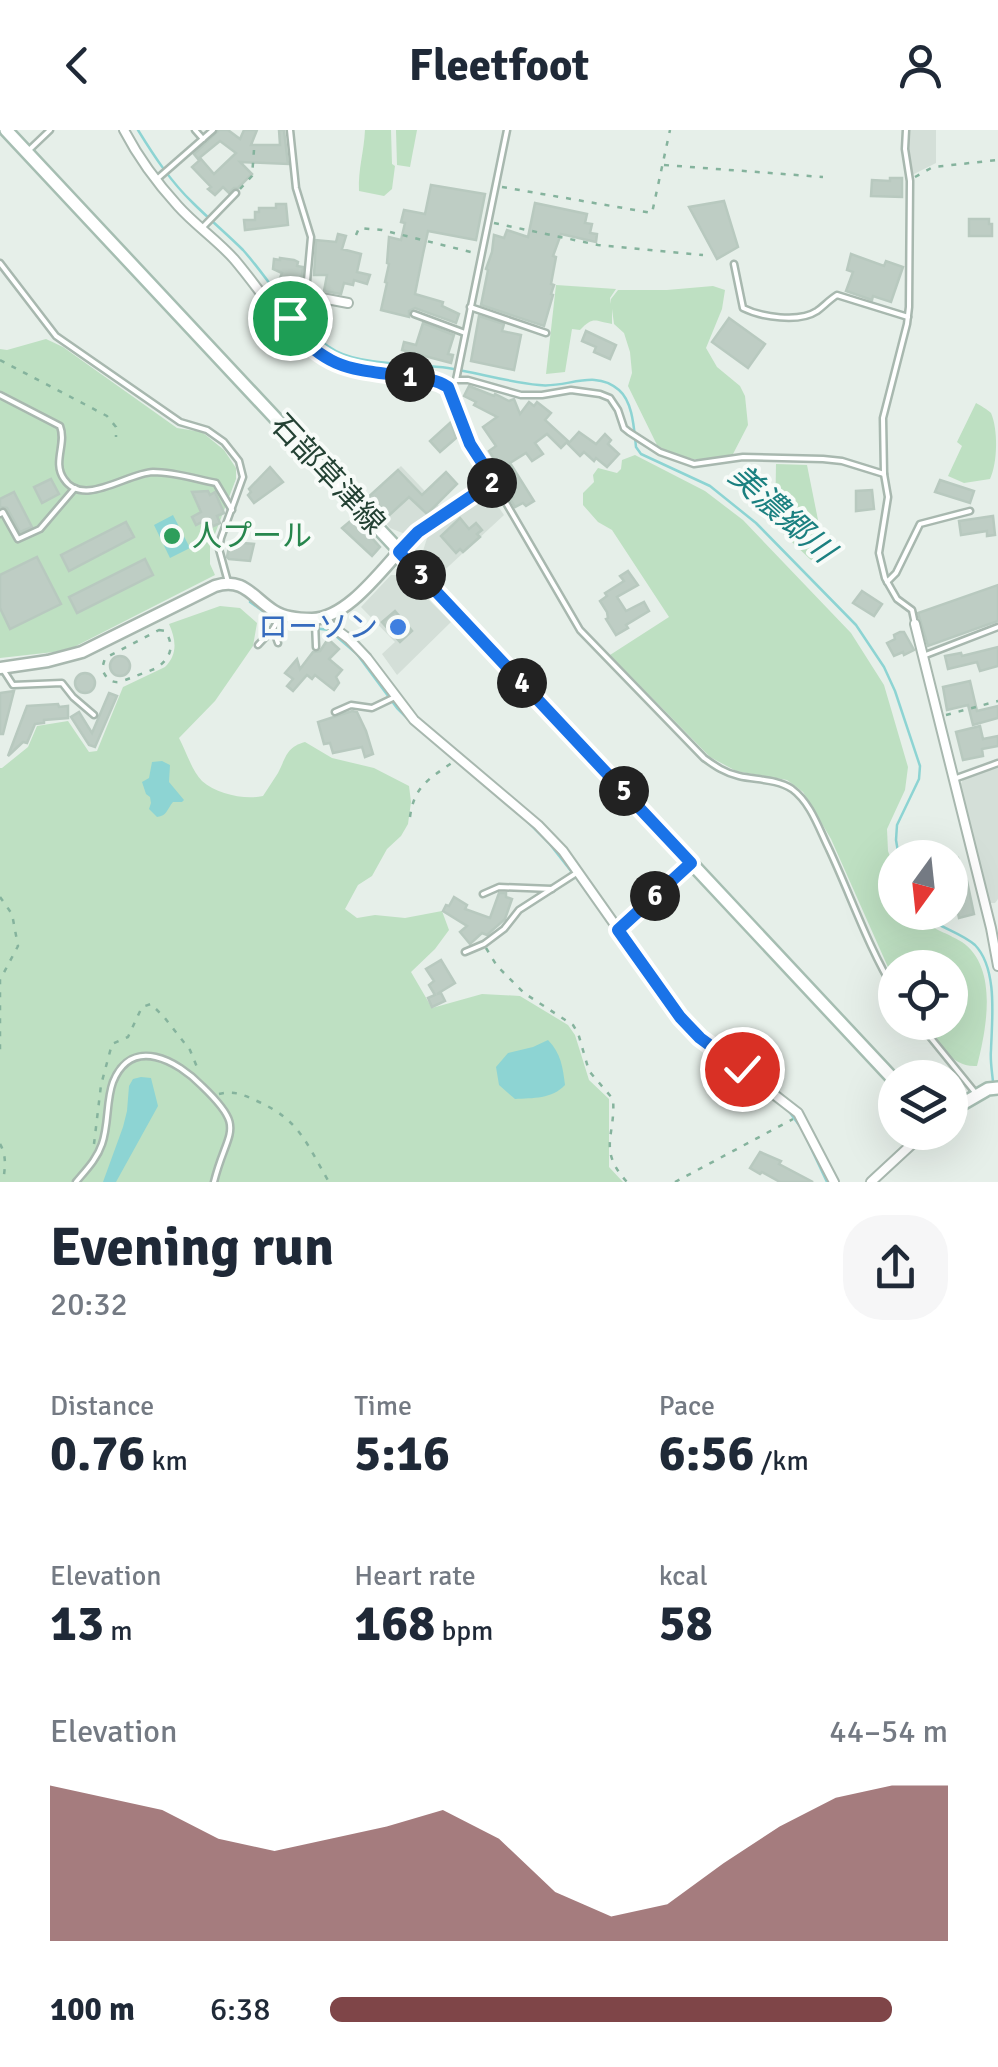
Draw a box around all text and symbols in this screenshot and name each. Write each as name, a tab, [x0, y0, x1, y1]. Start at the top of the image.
icon: back	[50, 38, 105, 93]
text: Fleetfoot	[409, 38, 589, 93]
icon: person	[893, 38, 948, 93]
pin	[248, 276, 333, 361]
icon: arrive	[263, 291, 318, 346]
pin: 1	[385, 352, 435, 402]
text: 1	[402, 360, 418, 394]
street label: 石部草津線	[263, 407, 392, 542]
water label: 美濃郷川	[721, 456, 844, 573]
pin: 2	[467, 458, 517, 508]
text: 2	[484, 466, 500, 500]
place label: 人プール	[192, 518, 312, 555]
marker: 人プール	[161, 525, 183, 547]
pin: 3	[396, 550, 446, 600]
text: 3	[413, 558, 429, 592]
place label: ローソン	[258, 609, 378, 646]
marker: ローソン	[387, 616, 409, 638]
pin: 4	[497, 658, 547, 708]
text: 4	[514, 666, 530, 700]
pin: 5	[599, 766, 649, 816]
text: 5	[616, 774, 632, 808]
north arrow	[878, 840, 968, 930]
map controls	[878, 840, 968, 1150]
pin: 6	[630, 871, 680, 921]
text: 6	[647, 879, 663, 913]
button: locate	[878, 950, 968, 1040]
pin	[700, 1027, 785, 1112]
icon: check	[715, 1042, 770, 1097]
button: layers	[878, 1060, 968, 1150]
text: Evening run	[50, 1213, 334, 1281]
button: share	[843, 1215, 948, 1320]
text: 20:32	[50, 1285, 128, 1324]
text: Distance	[50, 1389, 154, 1423]
text: Time	[354, 1389, 412, 1423]
text: Pace	[659, 1389, 715, 1423]
text: 0.76	[50, 1423, 145, 1485]
text: 5:16	[354, 1423, 450, 1485]
text: 6:56	[659, 1423, 754, 1485]
text: km	[145, 1444, 188, 1478]
text: /km	[754, 1444, 809, 1478]
text: Elevation	[50, 1559, 162, 1593]
text: Heart rate	[354, 1559, 476, 1593]
text: kcal	[659, 1559, 708, 1593]
text: 13	[50, 1593, 104, 1655]
text: 168	[354, 1593, 435, 1655]
text: 58	[659, 1593, 713, 1655]
text: m	[104, 1614, 133, 1648]
text: bpm	[435, 1614, 493, 1648]
text: Elevation	[50, 1712, 177, 1751]
text: 44–54 m	[829, 1712, 948, 1751]
text: 100 m	[50, 1990, 135, 2029]
text: 6:38	[210, 1990, 270, 2029]

